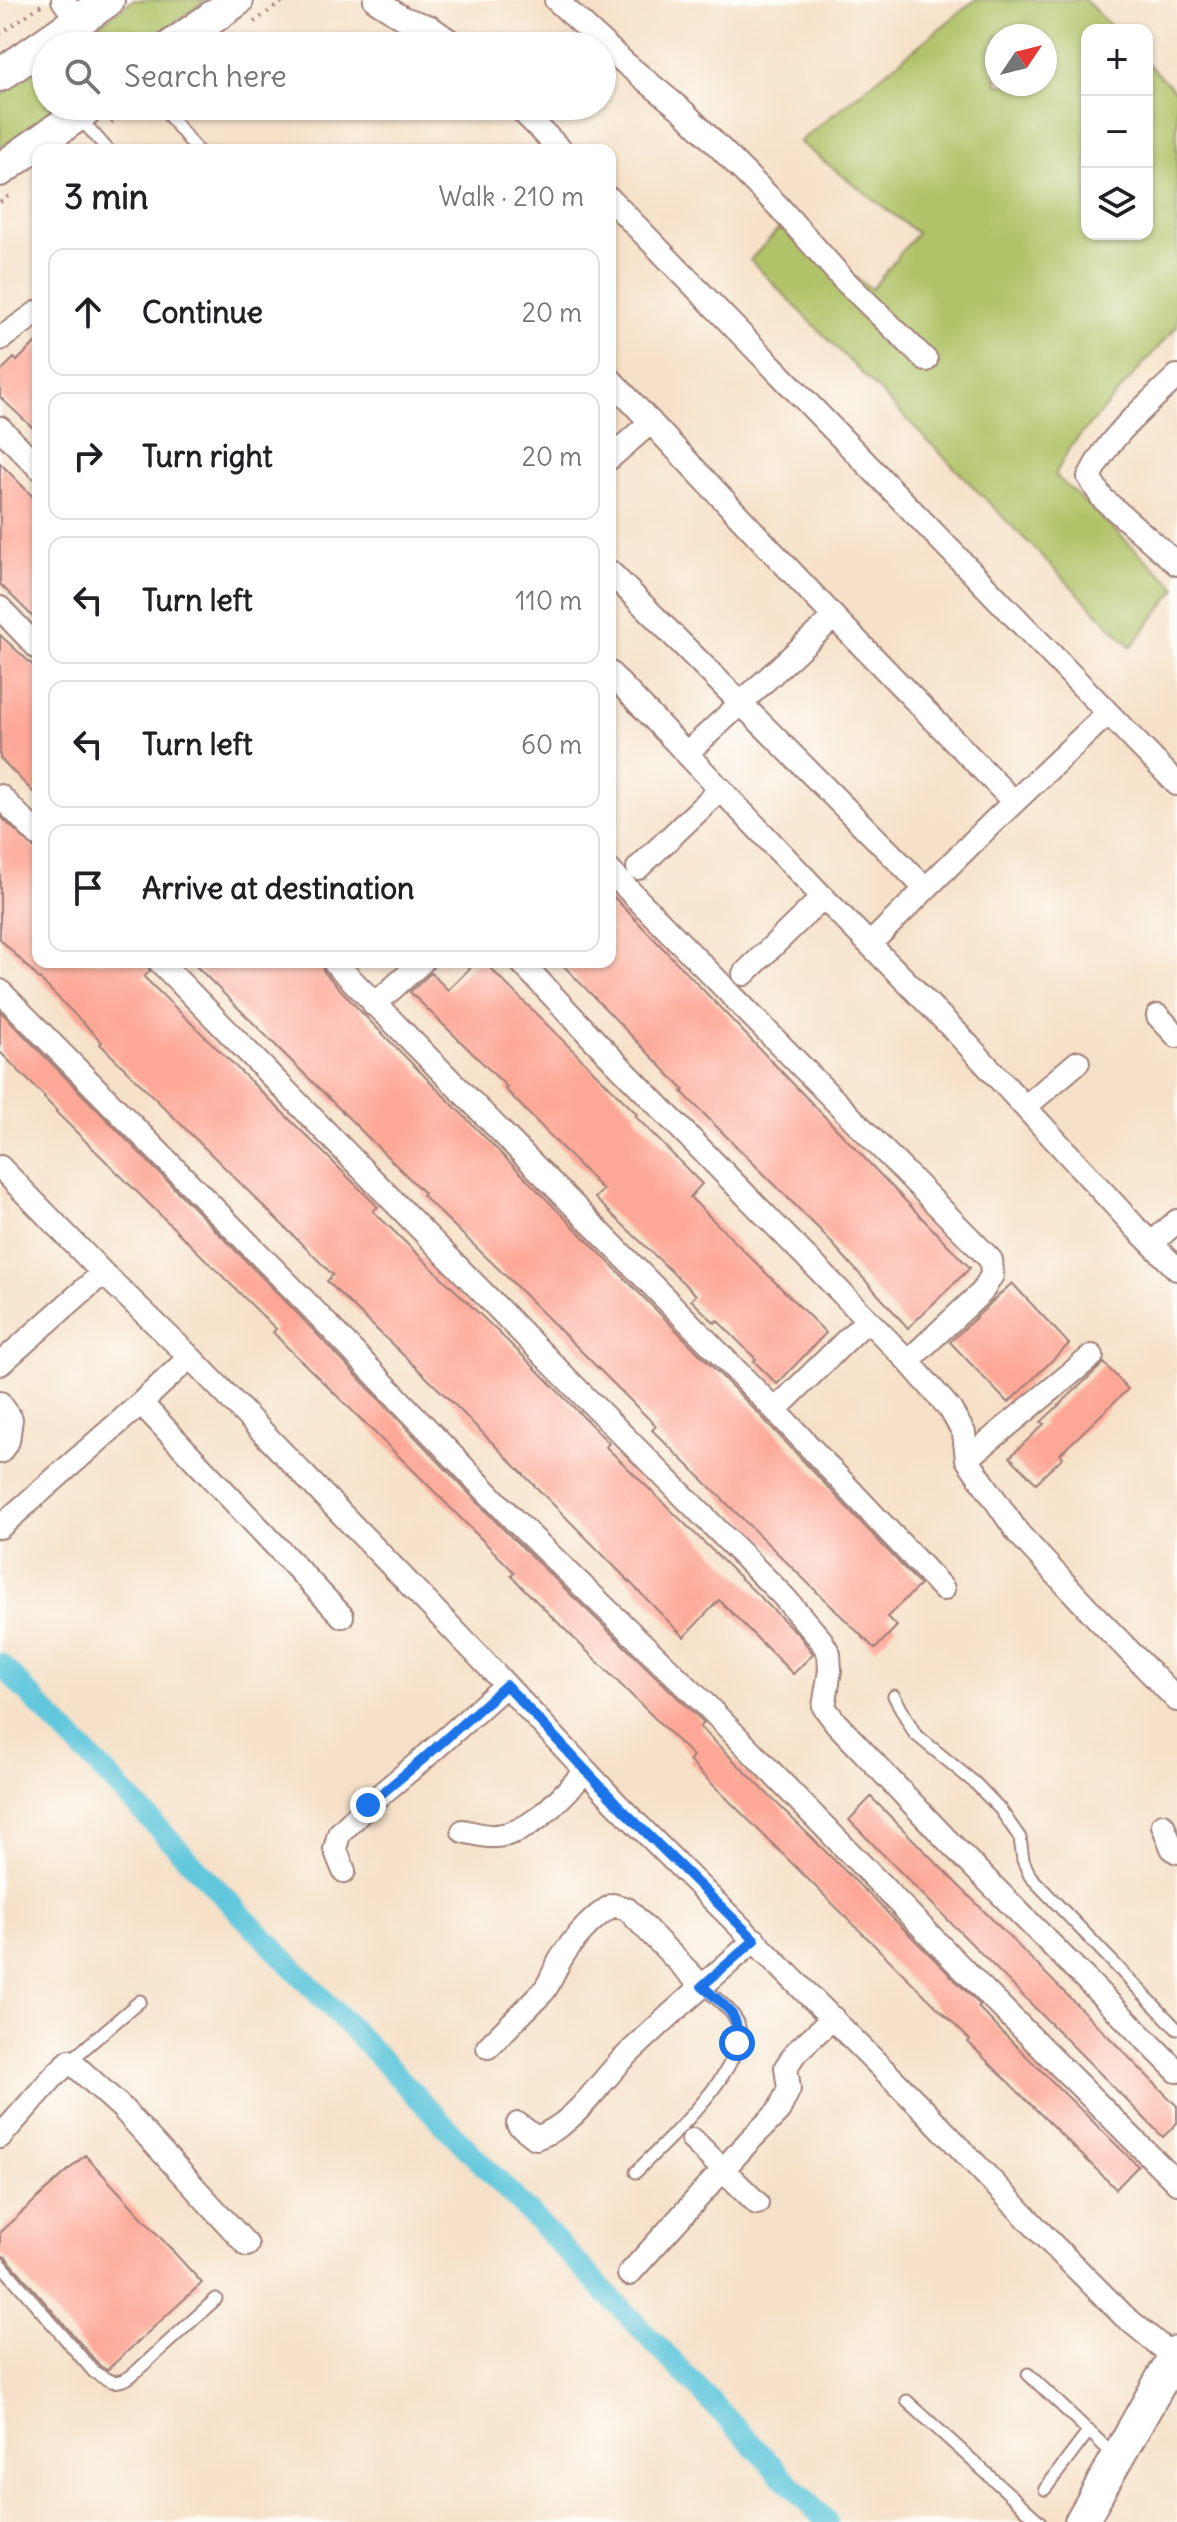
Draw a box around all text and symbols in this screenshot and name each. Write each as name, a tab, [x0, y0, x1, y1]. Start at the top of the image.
north arrow	[985, 24, 1057, 96]
map controls	[1081, 24, 1153, 240]
button: +	[1081, 24, 1153, 96]
search box	[32, 32, 616, 120]
icon: search	[60, 54, 104, 98]
text: Search here	[124, 57, 287, 95]
button: −	[1081, 96, 1153, 168]
button: layers	[1081, 168, 1153, 240]
text: 3 min	[64, 175, 149, 218]
text: Walk · 210 m	[438, 180, 584, 213]
icon: ahead	[66, 290, 110, 334]
text: Continue	[142, 293, 263, 331]
text: 20 m	[522, 296, 582, 329]
icon: right	[66, 434, 110, 478]
text: Turn right	[142, 437, 273, 475]
text: 20 m	[522, 440, 582, 473]
icon: left	[66, 578, 110, 622]
text: Turn left	[142, 581, 253, 619]
text: 110 m	[515, 584, 582, 617]
icon: left	[66, 722, 110, 766]
text: Turn left	[142, 725, 253, 763]
text: 60 m	[521, 728, 582, 761]
icon: arrive	[66, 866, 110, 910]
text: Arrive at destination	[142, 869, 414, 907]
route end	[350, 1787, 386, 1823]
route start	[719, 2025, 755, 2061]

